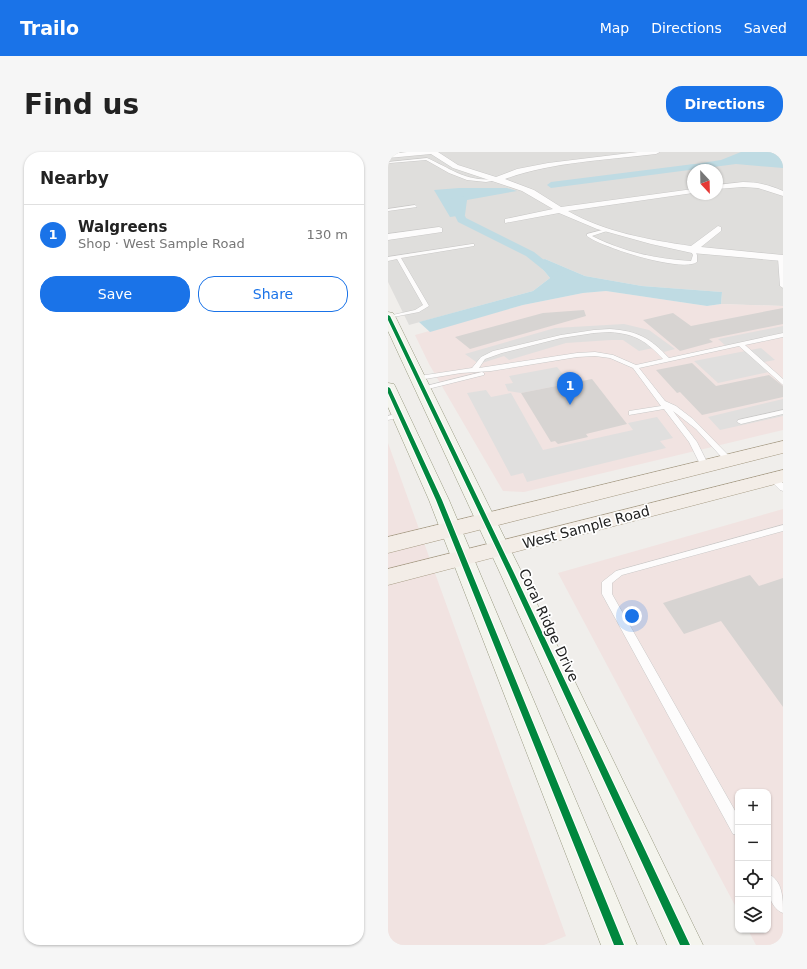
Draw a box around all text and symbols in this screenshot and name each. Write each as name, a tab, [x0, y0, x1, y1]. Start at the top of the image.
text: Trailo	[20, 17, 79, 39]
text: Map	[600, 20, 629, 36]
text: Directions	[651, 20, 722, 36]
text: Saved	[744, 20, 787, 36]
button: Directions	[666, 86, 783, 122]
text: Find us	[24, 88, 139, 121]
north arrow	[687, 164, 723, 200]
text: Nearby	[40, 168, 109, 188]
text: Walgreens	[78, 218, 167, 236]
text: 1	[48, 227, 58, 242]
text: 130 m	[306, 227, 348, 242]
text: Shop · West Sample Road	[78, 236, 245, 251]
button: Save	[40, 276, 190, 312]
button: Share	[198, 276, 348, 312]
pin: 1	[557, 372, 583, 405]
street label: West Sample Road	[521, 502, 651, 552]
street label: Coral Ridge Drive	[516, 566, 582, 684]
your location	[622, 606, 642, 626]
map controls	[735, 789, 771, 933]
button: +	[735, 789, 771, 825]
button: −	[735, 825, 771, 861]
button: locate	[735, 861, 771, 897]
button: layers	[735, 897, 771, 933]

